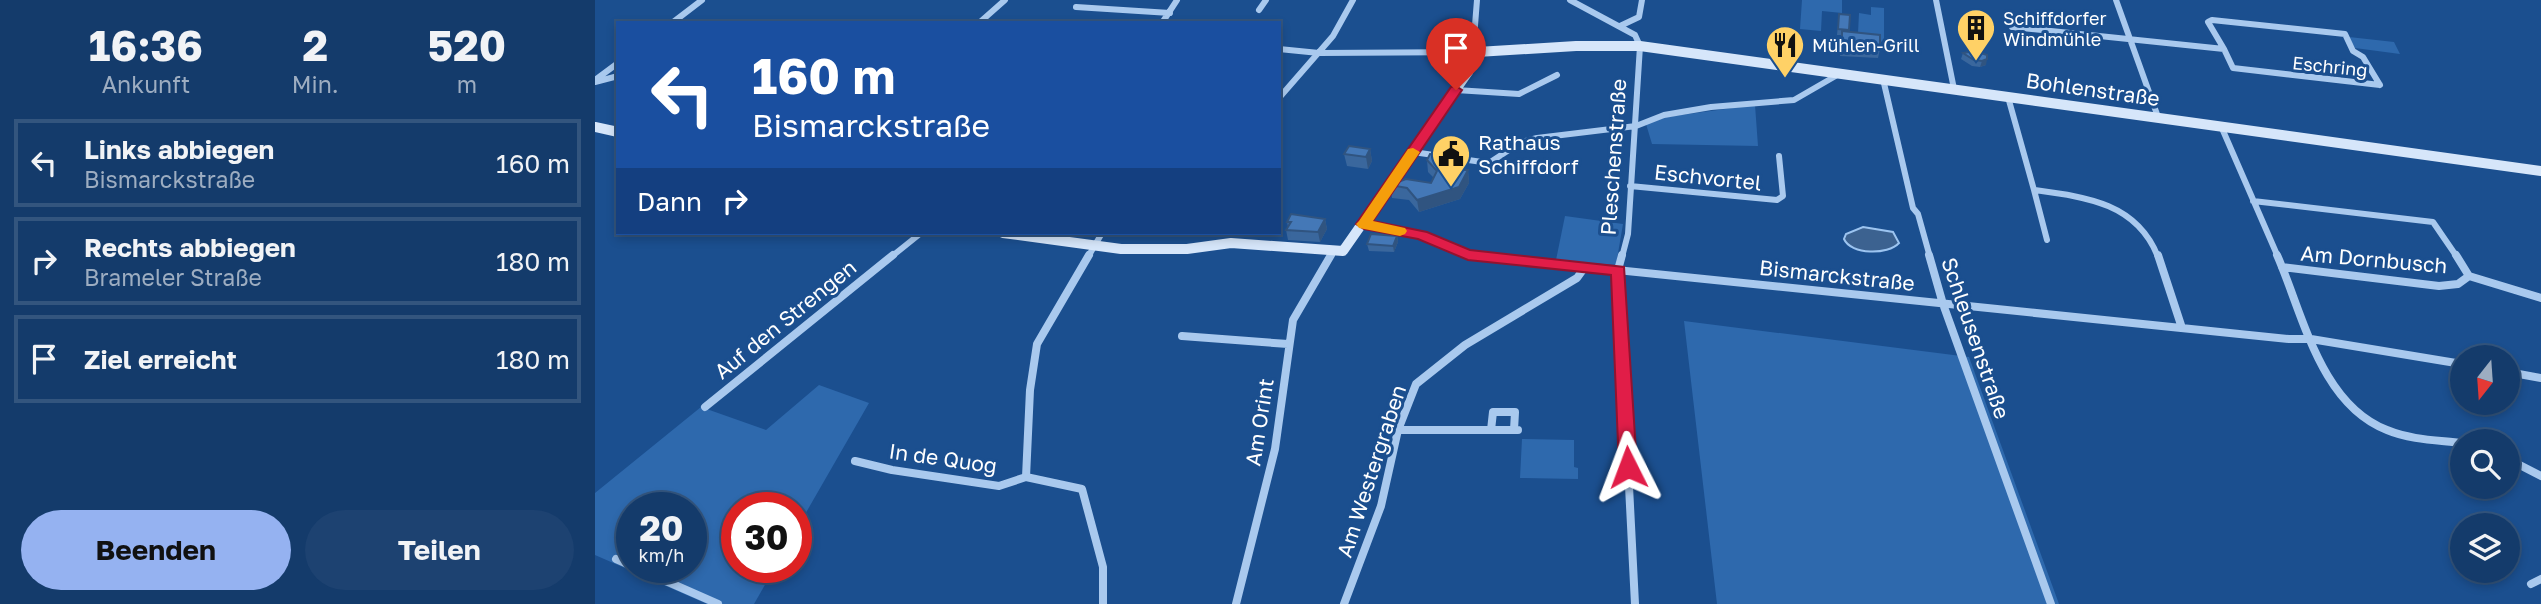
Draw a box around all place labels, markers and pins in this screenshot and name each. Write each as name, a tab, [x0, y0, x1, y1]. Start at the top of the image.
building icon: Schiffdorfer Windmühle	[1955, 7, 1997, 62]
place label: Schiffdorfer Windmühle	[2003, 7, 2106, 50]
pin	[1426, 18, 1486, 90]
restaurant icon: Mühlen-Grill	[1764, 24, 1806, 79]
place label: Mühlen-Grill	[1812, 34, 1920, 56]
place label: Rathaus Schiffdorf	[1478, 129, 1579, 179]
public building icon: Rathaus Schiffdorf	[1430, 133, 1472, 188]

